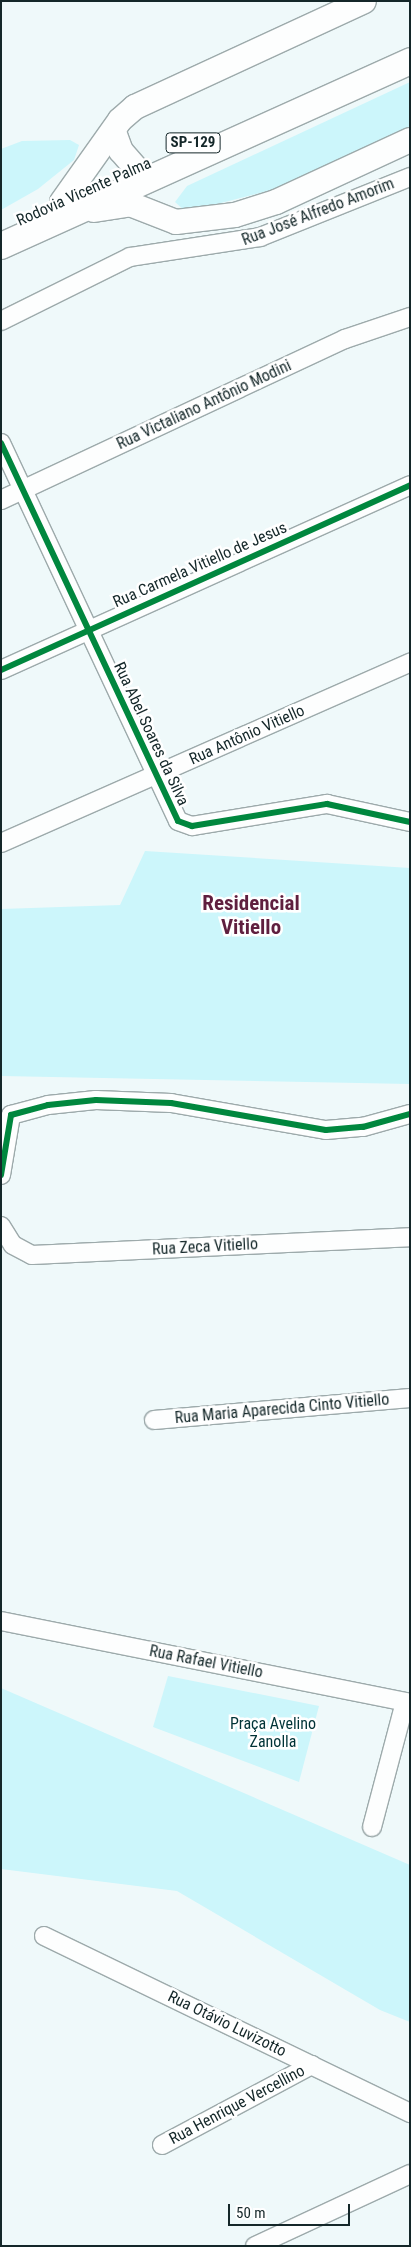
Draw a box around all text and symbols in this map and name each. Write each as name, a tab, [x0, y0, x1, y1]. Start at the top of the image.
road number: SP-129	[166, 130, 220, 156]
street label: Rodovia Vicente Palma	[14, 154, 154, 230]
street label: Rua José Alfredo Amorim	[239, 174, 397, 250]
street label: Rua Victaliano Antônio Modini	[114, 356, 294, 454]
street label: Rua Carmela Vitiello de Jesus	[110, 518, 290, 612]
street label: Rua Abel Soares da Silva	[109, 659, 193, 809]
street label: Rua Antônio Vitiello	[186, 701, 308, 769]
district label: Residencial Vitiello	[202, 890, 300, 940]
street label: Rua Zeca Vitiello	[152, 1235, 258, 1259]
street label: Rua Maria Aparecida Cinto Vitiello	[174, 1390, 390, 1428]
street label: Rua Rafael Vitiello	[148, 1642, 264, 1682]
park label: Praça Avelino Zanolla	[230, 1714, 316, 1752]
street label: Rua Otávio Luvizotto	[165, 1987, 289, 2061]
street label: Rua Henrique Vercellino	[166, 2061, 308, 2149]
scale bar	[231, 2194, 354, 2226]
text: 50 m	[236, 2204, 266, 2222]

